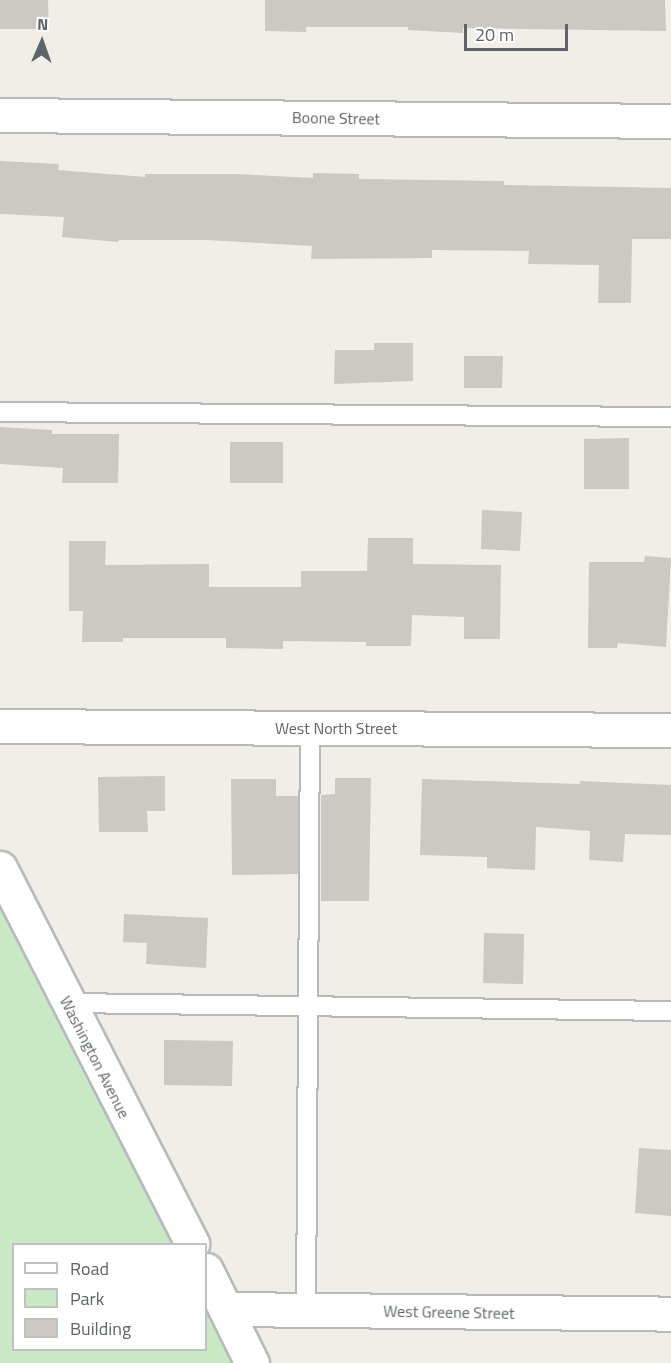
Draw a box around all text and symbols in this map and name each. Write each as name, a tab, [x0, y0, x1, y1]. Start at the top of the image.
north arrow	[12, 12, 72, 72]
text: N	[37, 12, 49, 36]
scale bar	[467, 12, 570, 50]
text: 20 m	[475, 21, 514, 48]
street label: Boone Street	[292, 108, 380, 128]
street label: West North Street	[275, 718, 397, 738]
street label: Washington Avenue	[56, 993, 134, 1121]
legend	[12, 1243, 207, 1351]
text: Road	[70, 1255, 109, 1282]
text: Park	[70, 1285, 104, 1312]
street label: West Greene Street	[383, 1301, 515, 1323]
text: Building	[70, 1315, 131, 1342]

